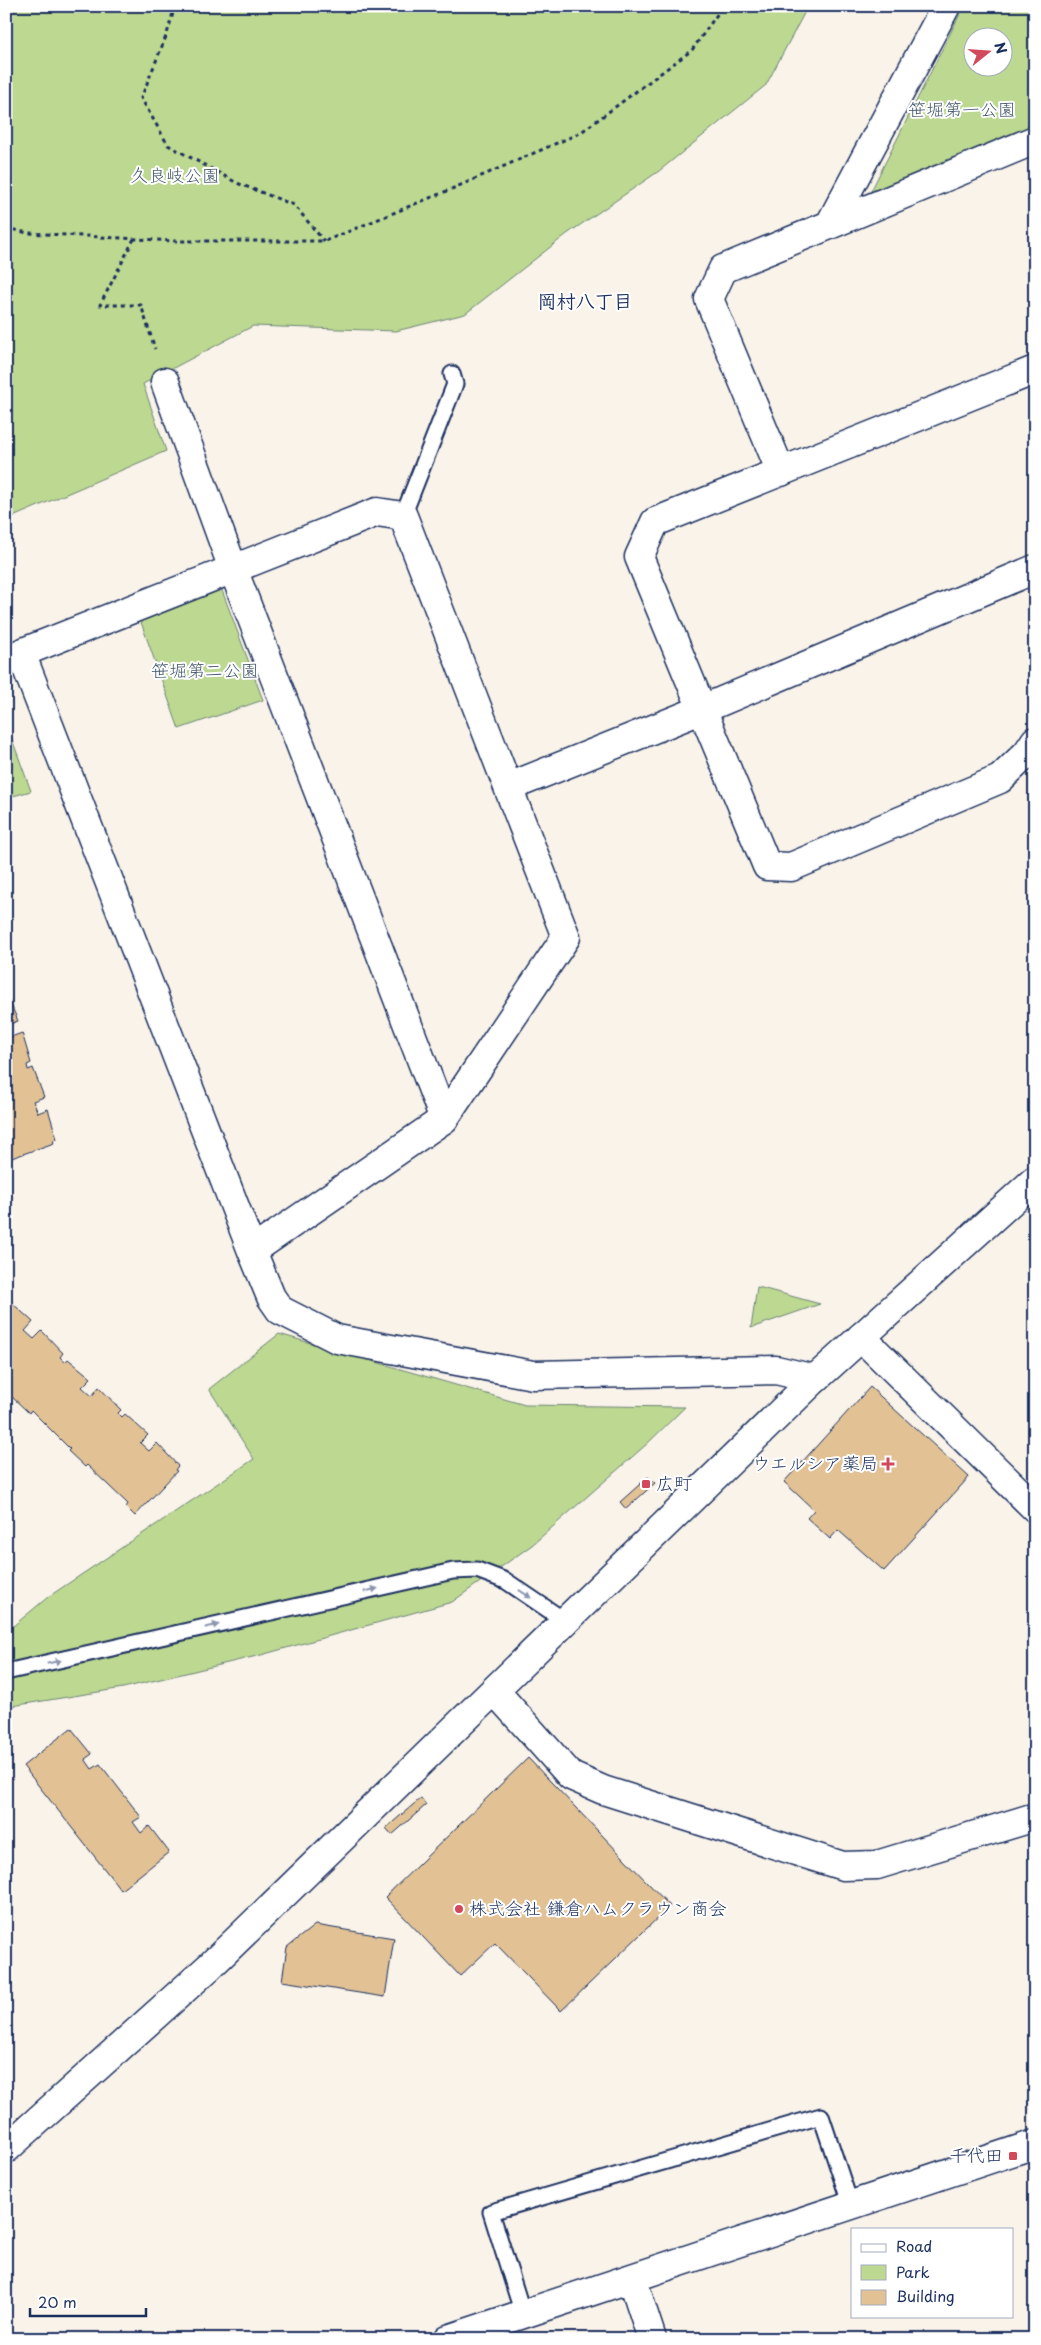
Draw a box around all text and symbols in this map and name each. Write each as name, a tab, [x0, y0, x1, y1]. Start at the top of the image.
north arrow	[964, 28, 1014, 78]
text: N	[989, 40, 1013, 56]
park label: 笹堀第一公園	[908, 95, 1016, 122]
park label: 久良岐公園	[130, 161, 220, 188]
district label: 岡村八丁目	[537, 286, 633, 314]
park label: 笹堀第二公園	[151, 656, 259, 683]
place label: ウエルシア薬局	[752, 1449, 878, 1476]
marker: ウエルシア薬局	[882, 1458, 894, 1470]
place label: 広町	[656, 1469, 692, 1496]
marker: 広町	[640, 1478, 652, 1490]
one-way arrow	[363, 1586, 378, 1594]
one-way arrow	[518, 1589, 532, 1599]
one-way arrow	[205, 1622, 220, 1630]
one-way arrow	[46, 1657, 62, 1665]
place label: 株式会社 鎌倉ハムクラウン商会	[469, 1894, 727, 1921]
marker: 株式会社 鎌倉ハムクラウン商会	[453, 1903, 465, 1915]
place label: 千代田	[949, 2141, 1003, 2168]
marker: 千代田	[1007, 2150, 1019, 2162]
legend	[851, 2228, 1014, 2318]
text: Road	[896, 2234, 932, 2257]
text: Park	[896, 2260, 930, 2283]
text: Building	[896, 2284, 955, 2307]
scale bar	[30, 2285, 146, 2317]
text: 20 m	[38, 2290, 77, 2313]

